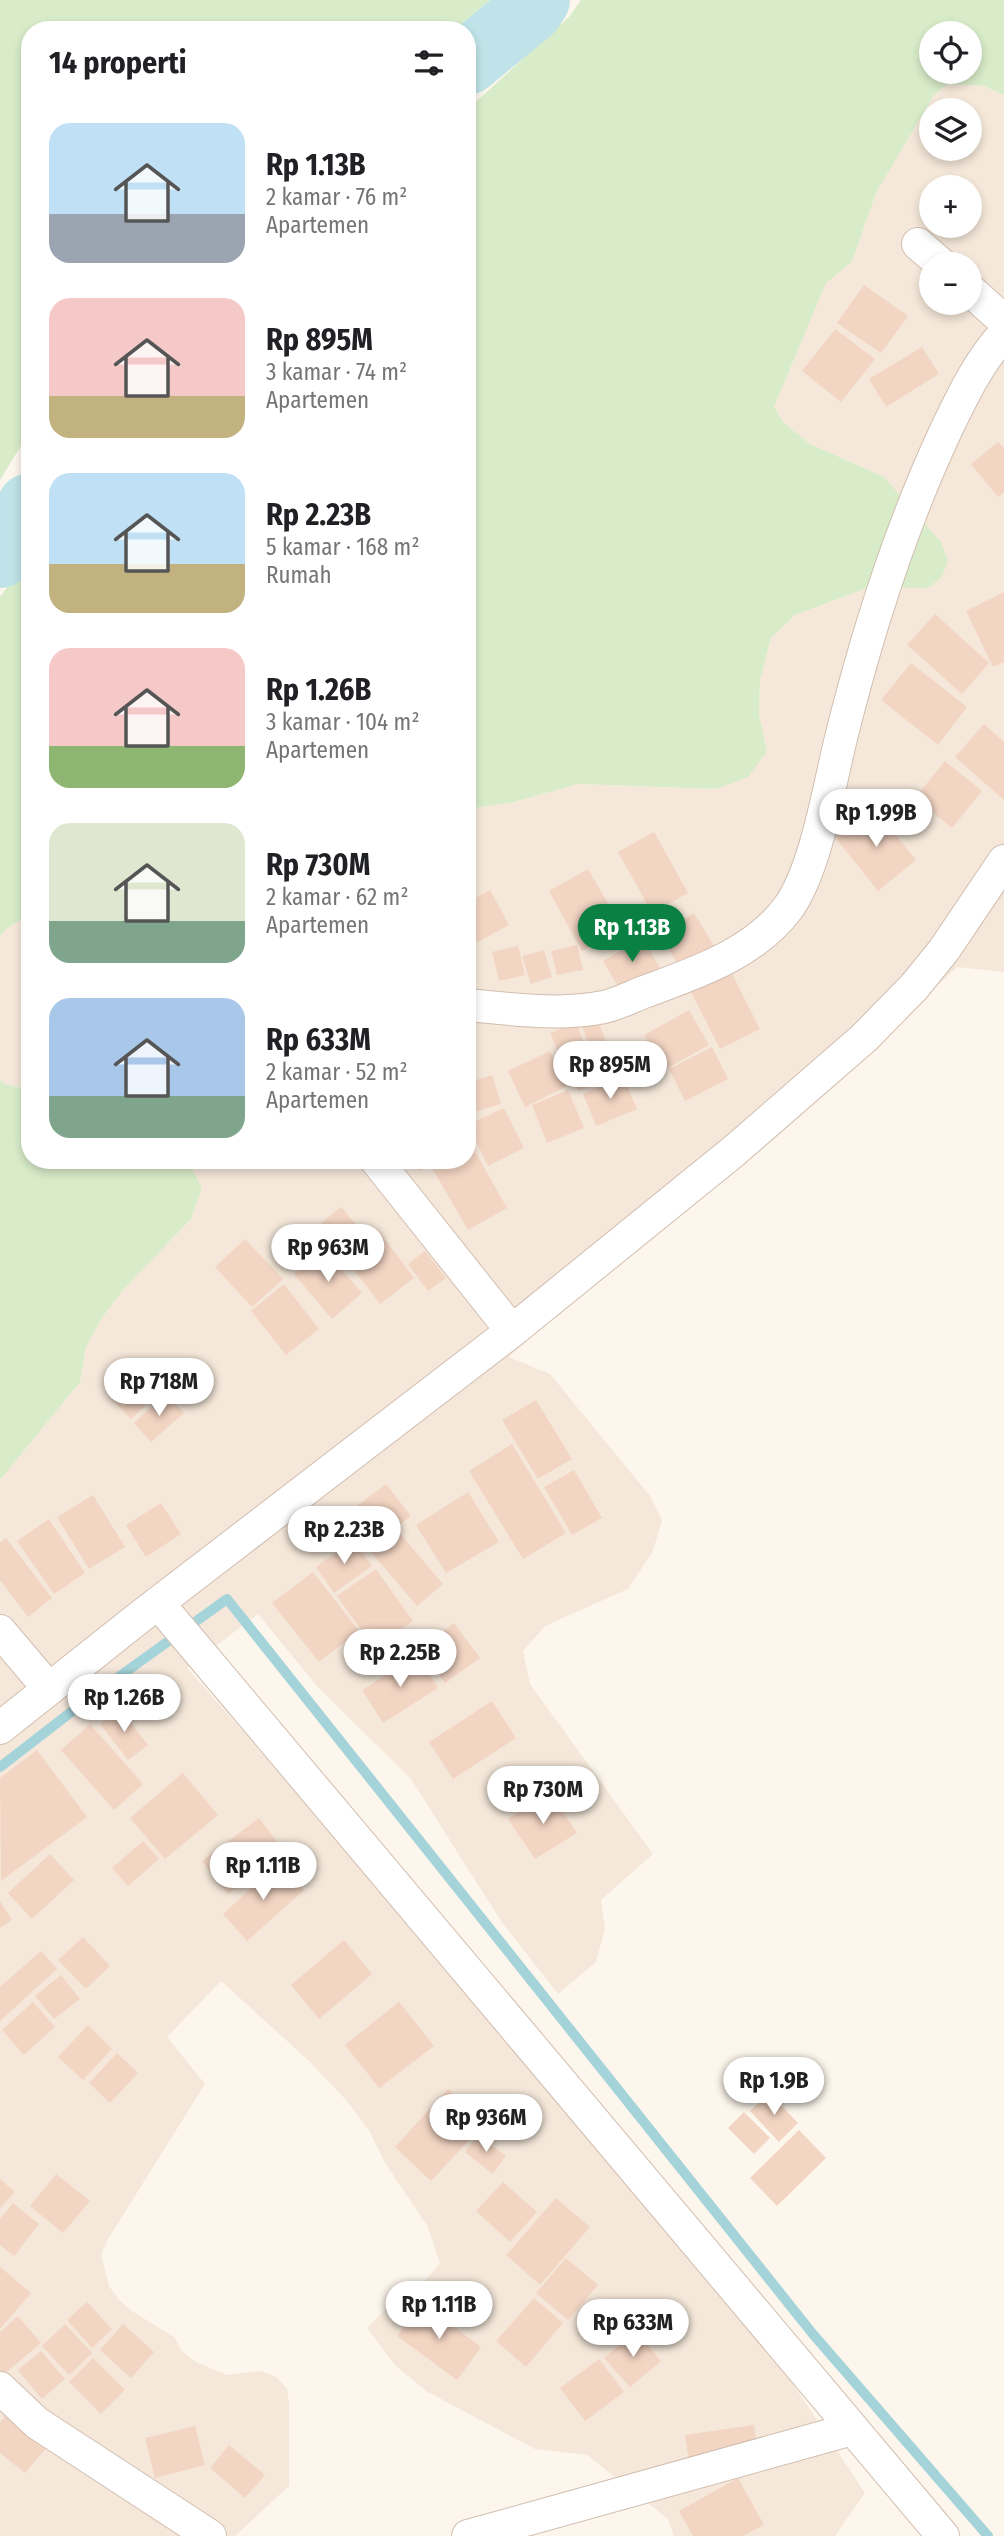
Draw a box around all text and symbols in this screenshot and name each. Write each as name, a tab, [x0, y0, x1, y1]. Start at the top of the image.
map controls	[919, 21, 982, 315]
button: locate	[919, 21, 982, 84]
icon: filters	[410, 44, 448, 82]
text: 14 properti	[49, 45, 187, 81]
button: layers	[919, 98, 982, 161]
text: Rp 1.13B	[266, 147, 366, 183]
icon: home	[105, 151, 189, 235]
button: +	[919, 175, 982, 238]
text: 2 kamar · 76 m²	[266, 183, 407, 211]
text: Apartemen	[266, 211, 369, 239]
button: −	[919, 252, 982, 315]
text: Rp 895M	[266, 322, 373, 358]
icon: home	[105, 326, 189, 410]
text: 3 kamar · 74 m²	[266, 358, 407, 386]
text: Apartemen	[266, 386, 369, 414]
text: Rp 2.23B	[266, 497, 371, 533]
icon: home	[105, 501, 189, 585]
text: 5 kamar · 168 m²	[266, 533, 419, 561]
text: Rumah	[266, 561, 332, 589]
text: Rp 1.26B	[266, 672, 371, 708]
icon: home	[105, 676, 189, 760]
text: 3 kamar · 104 m²	[266, 708, 419, 736]
text: Apartemen	[266, 736, 369, 764]
pin: Rp 1.99B	[804, 790, 948, 849]
text: Rp 1.99B	[835, 798, 917, 826]
text: Rp 730M	[266, 847, 370, 883]
icon: home	[105, 851, 189, 935]
text: 2 kamar · 62 m²	[266, 883, 409, 911]
pin: Rp 1.13B	[560, 904, 704, 964]
text: Apartemen	[266, 911, 369, 939]
text: Rp 1.13B	[594, 913, 670, 941]
text: Rp 633M	[266, 1022, 371, 1058]
icon: home	[105, 1026, 189, 1110]
pin: Rp 895M	[545, 1042, 675, 1101]
text: Rp 895M	[569, 1050, 651, 1078]
text: 2 kamar · 52 m²	[266, 1058, 408, 1086]
text: Apartemen	[266, 1086, 369, 1114]
pin: Rp 963M	[263, 1224, 393, 1284]
text: Rp 963M	[287, 1233, 369, 1261]
pin: Rp 718M	[94, 1358, 224, 1418]
text: Rp 718M	[120, 1367, 198, 1395]
pin: Rp 2.23B	[272, 1506, 416, 1566]
text: Rp 2.23B	[304, 1515, 384, 1543]
pin: Rp 2.25B	[328, 1630, 472, 1689]
text: Rp 2.25B	[360, 1638, 440, 1666]
pin: Rp 1.26B	[52, 1674, 196, 1734]
text: Rp 1.26B	[84, 1683, 164, 1711]
pin: Rp 730M	[478, 1766, 608, 1826]
text: Rp 730M	[503, 1775, 583, 1803]
pin: Rp 1.11B	[191, 1842, 335, 1902]
text: Rp 1.11B	[226, 1851, 300, 1879]
pin: Rp 1.9B	[709, 2058, 839, 2117]
text: Rp 1.9B	[739, 2066, 809, 2094]
pin: Rp 936M	[421, 2094, 551, 2154]
text: Rp 936M	[445, 2103, 527, 2131]
pin: Rp 1.11B	[367, 2282, 511, 2341]
text: Rp 1.11B	[402, 2290, 476, 2318]
pin: Rp 633M	[568, 2300, 698, 2359]
text: Rp 633M	[593, 2308, 673, 2336]

